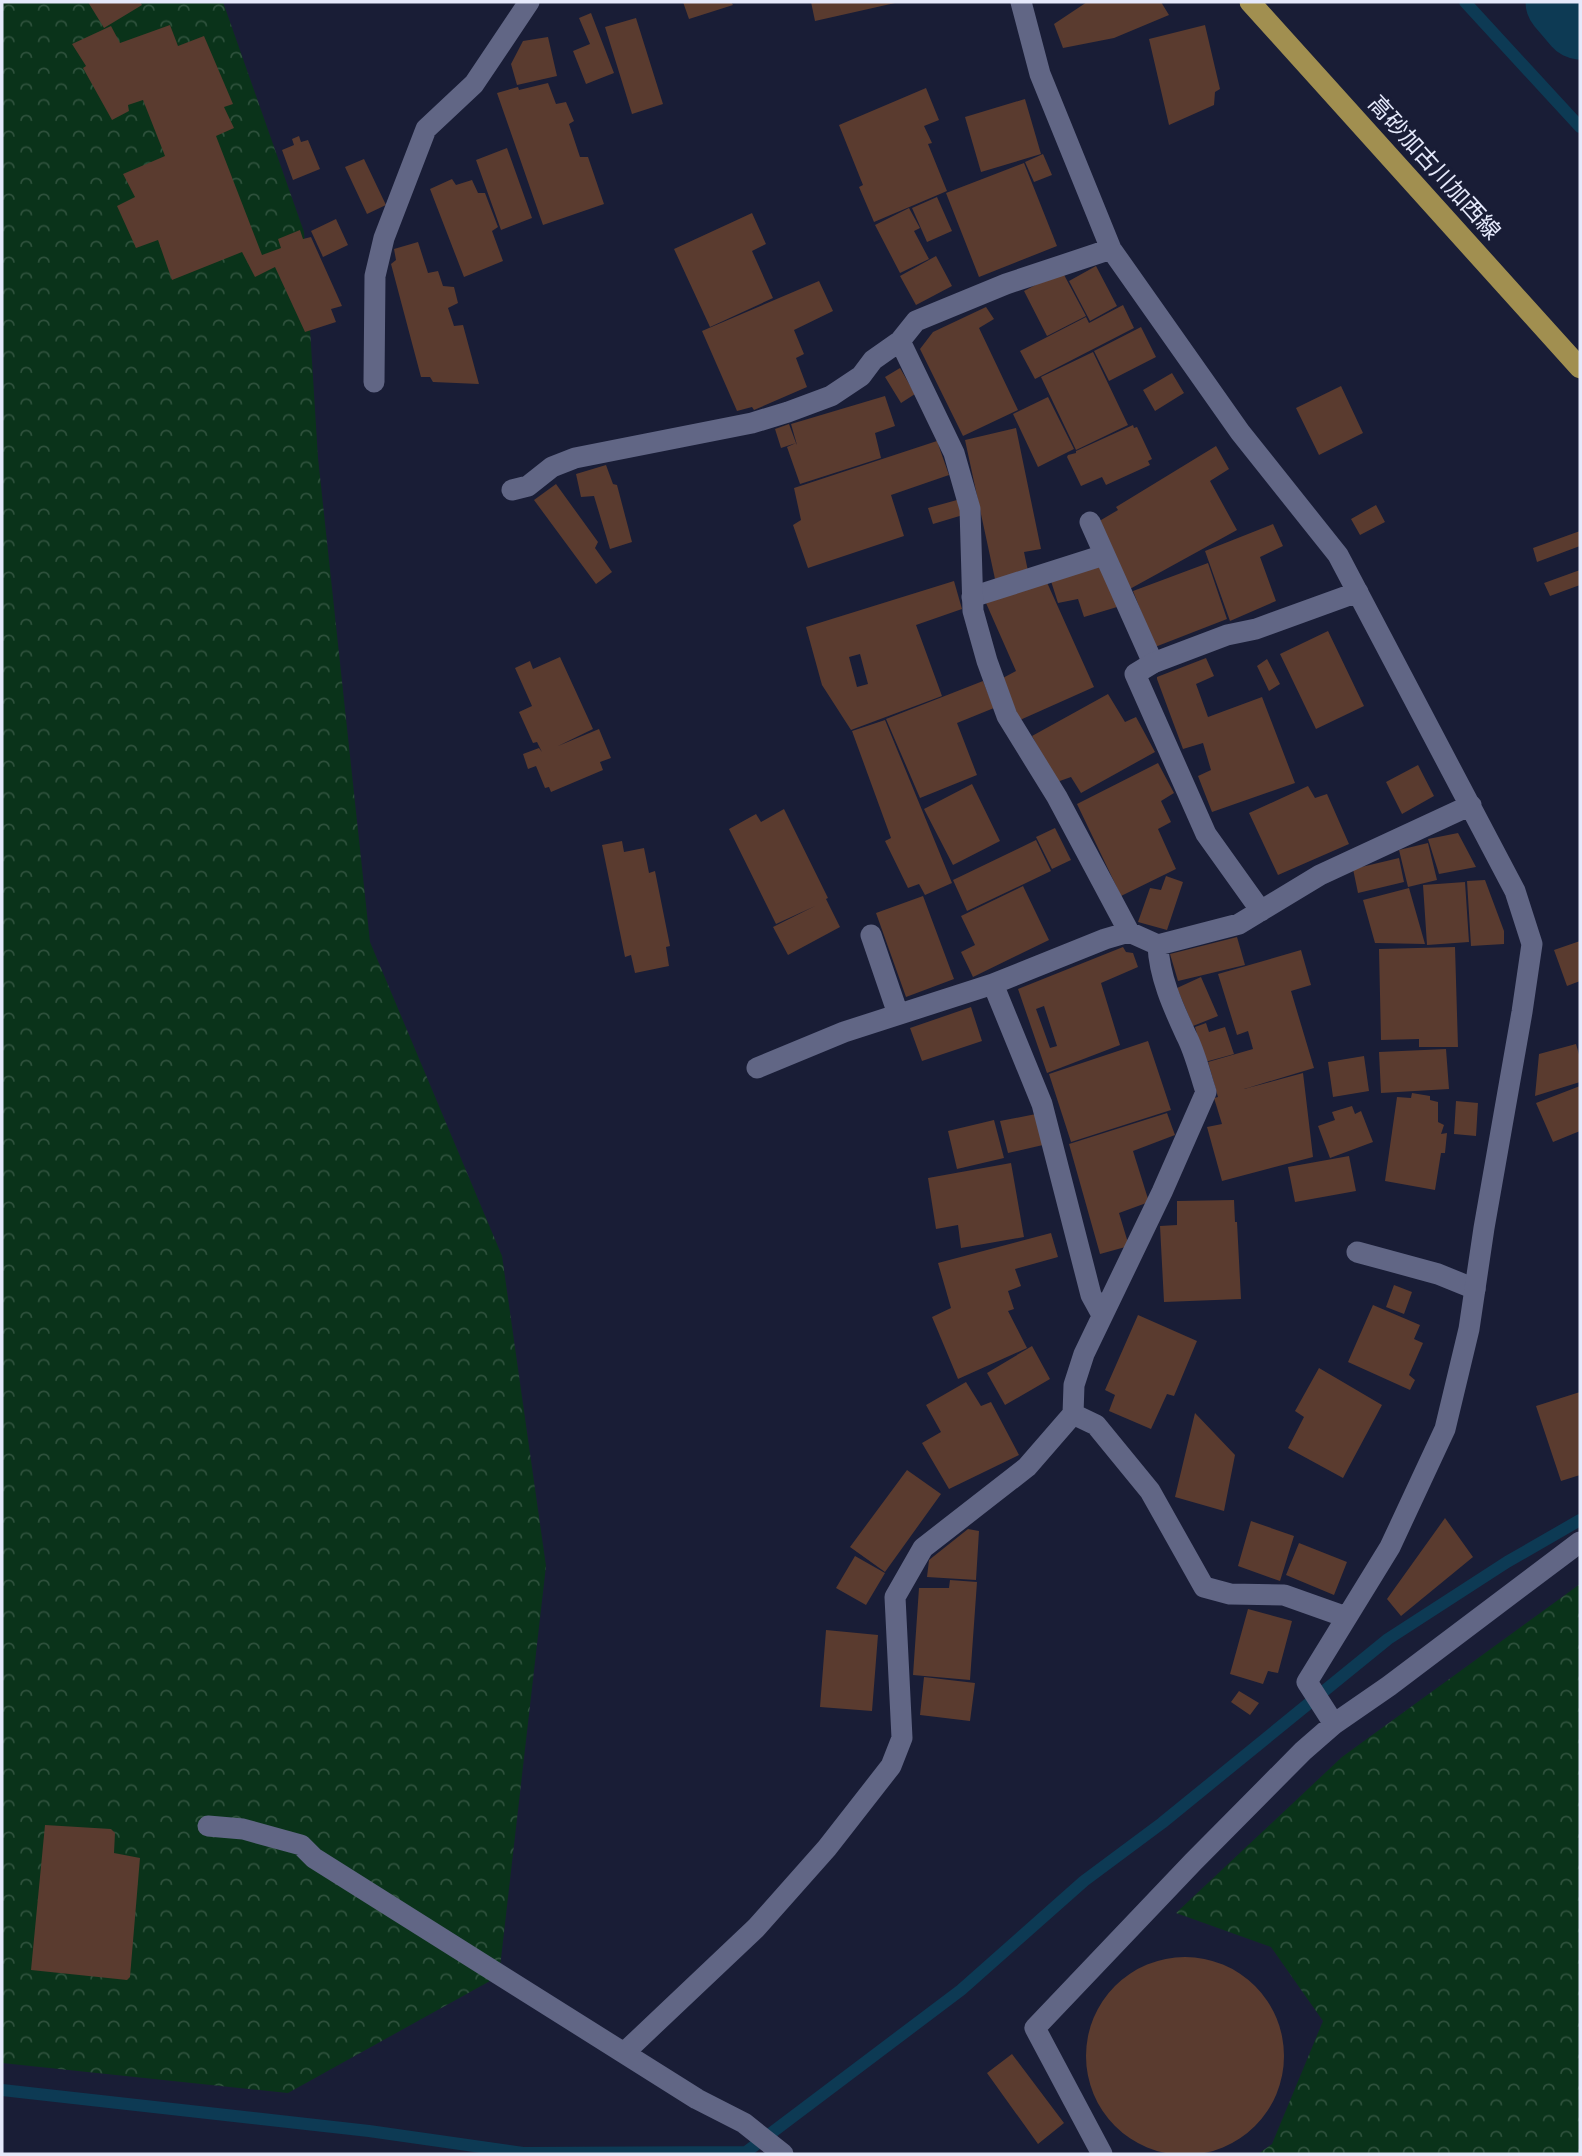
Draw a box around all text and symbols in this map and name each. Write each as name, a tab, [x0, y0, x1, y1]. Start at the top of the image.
street label: 高砂加古川加西線	[1363, 89, 1507, 245]

